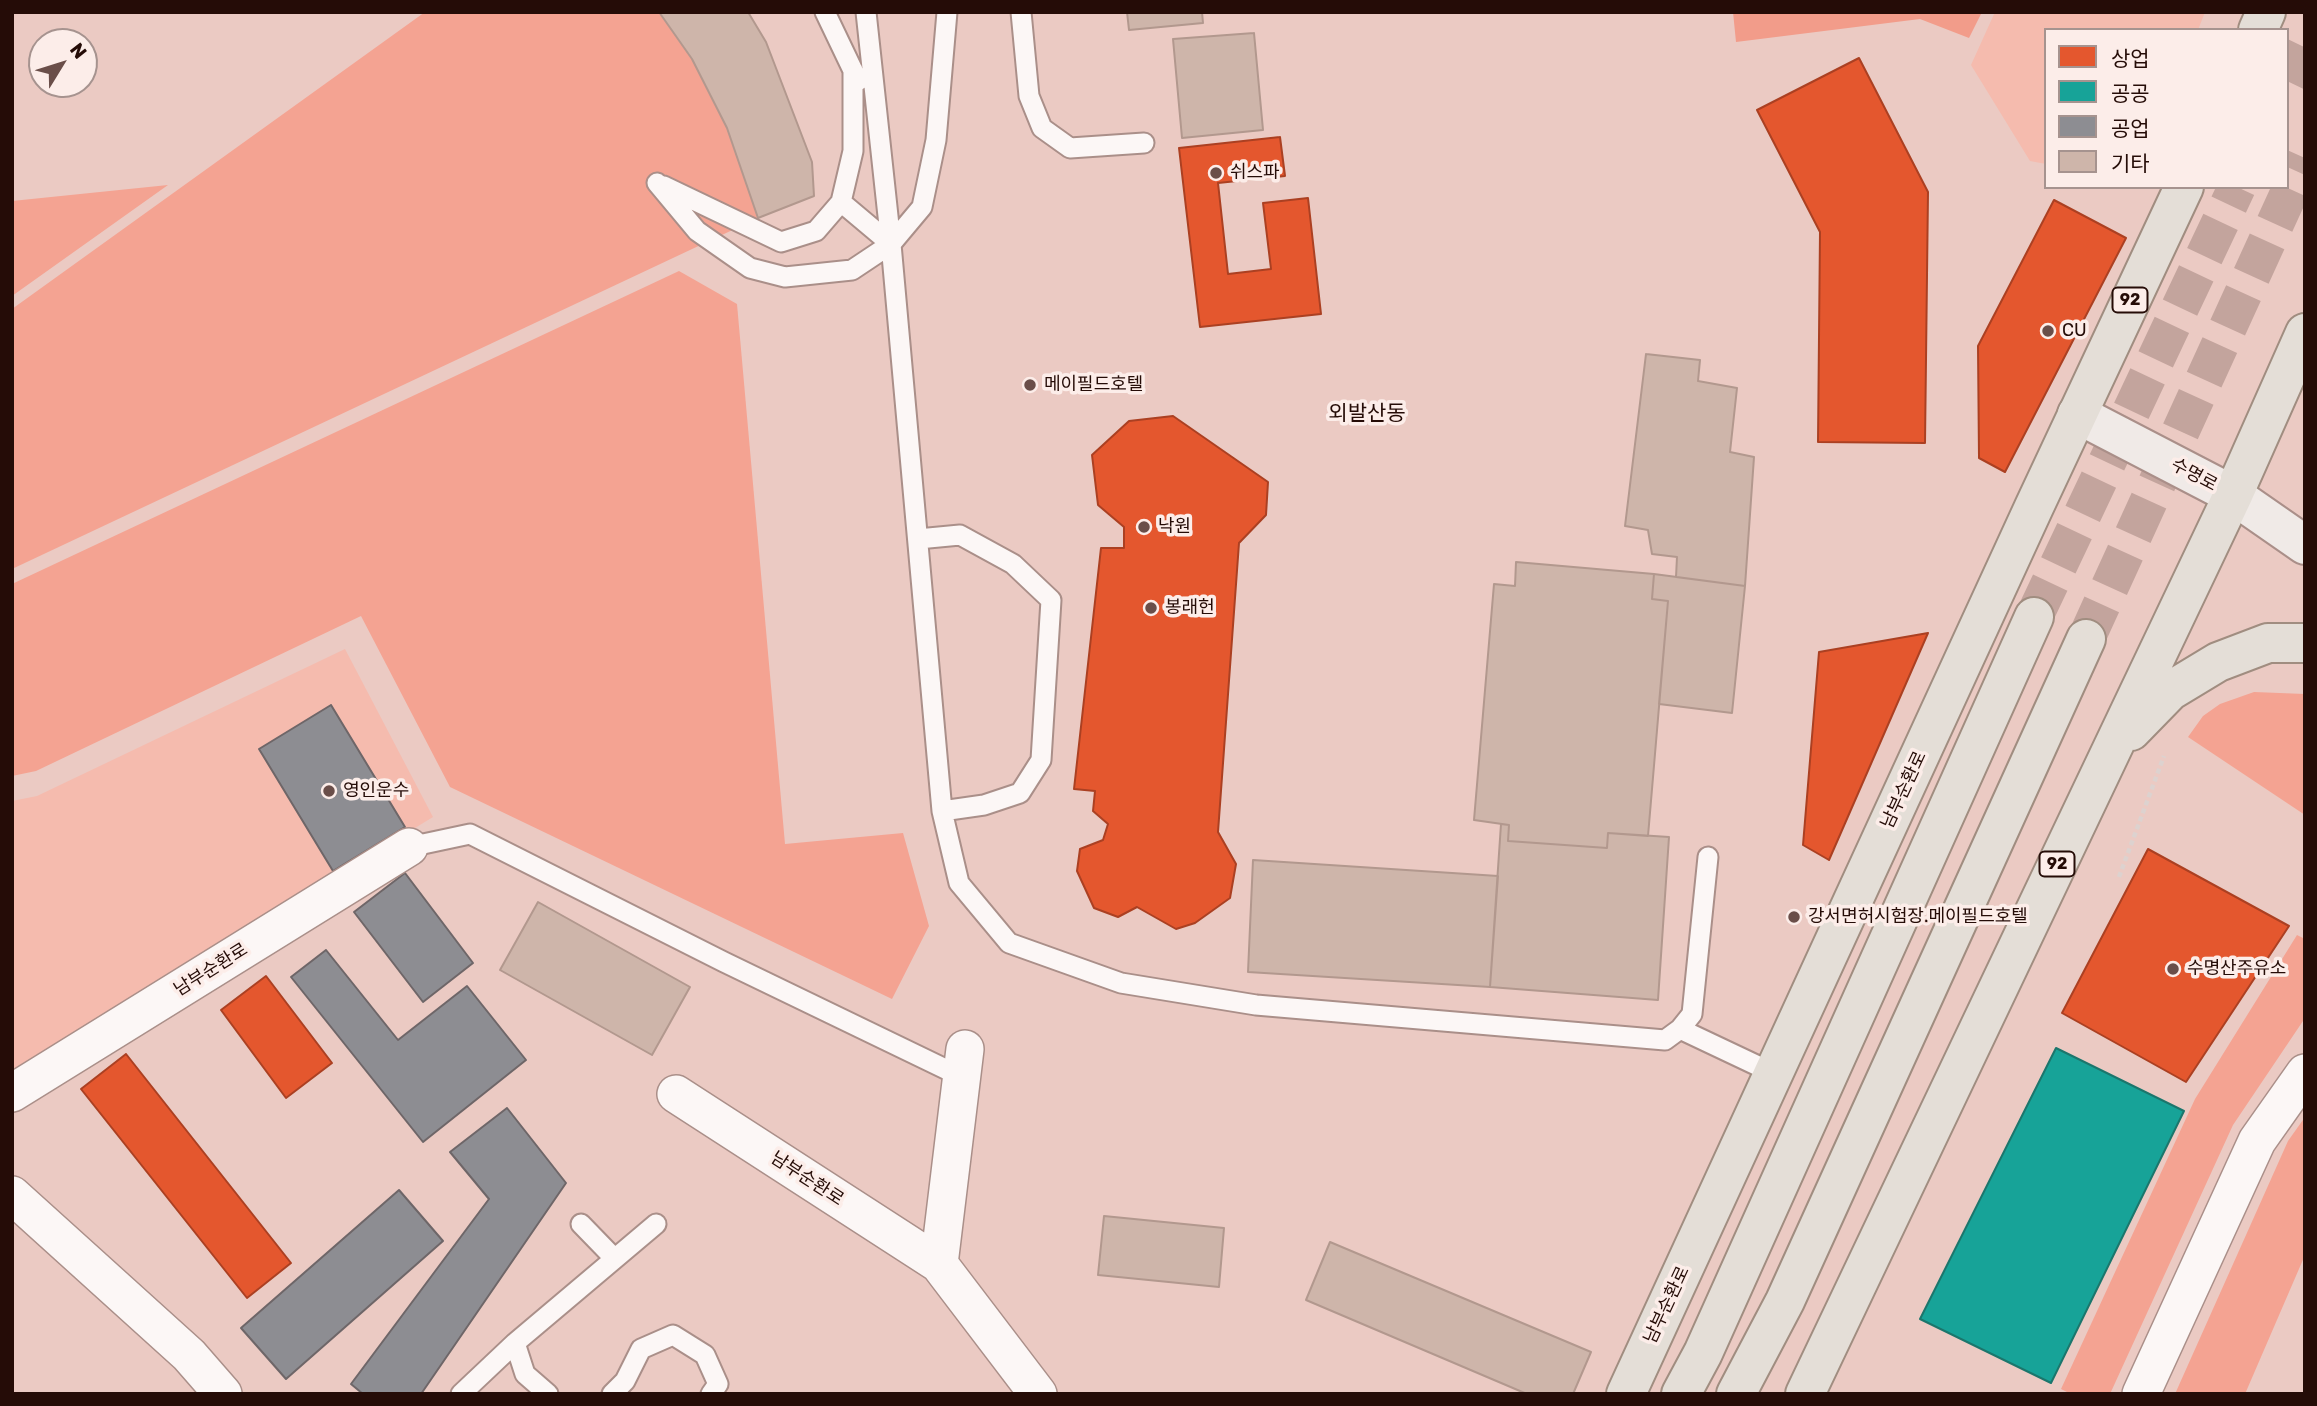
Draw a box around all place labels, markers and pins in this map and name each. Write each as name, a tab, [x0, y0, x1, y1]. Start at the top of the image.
place label: 쉬스파	[1230, 162, 1280, 184]
marker: 쉬스파	[1208, 165, 1224, 181]
place label: CU	[2062, 320, 2087, 342]
marker: CU	[2040, 323, 2056, 339]
place label: 메이필드호텔	[1044, 374, 1143, 396]
marker: 메이필드호텔	[1022, 377, 1038, 393]
place label: 낙원	[1158, 516, 1191, 538]
marker: 낙원	[1136, 519, 1152, 535]
place label: 봉래헌	[1165, 597, 1215, 619]
marker: 봉래헌	[1143, 600, 1159, 616]
place label: 영인운수	[343, 780, 409, 802]
marker: 영인운수	[321, 783, 337, 799]
place label: 강서면허시험장.메이필드호텔	[1808, 906, 2028, 928]
marker: 강서면허시험장.메이필드호텔	[1786, 909, 1802, 925]
place label: 수명산주유소	[2187, 958, 2286, 980]
marker: 수명산주유소	[2165, 961, 2181, 977]

